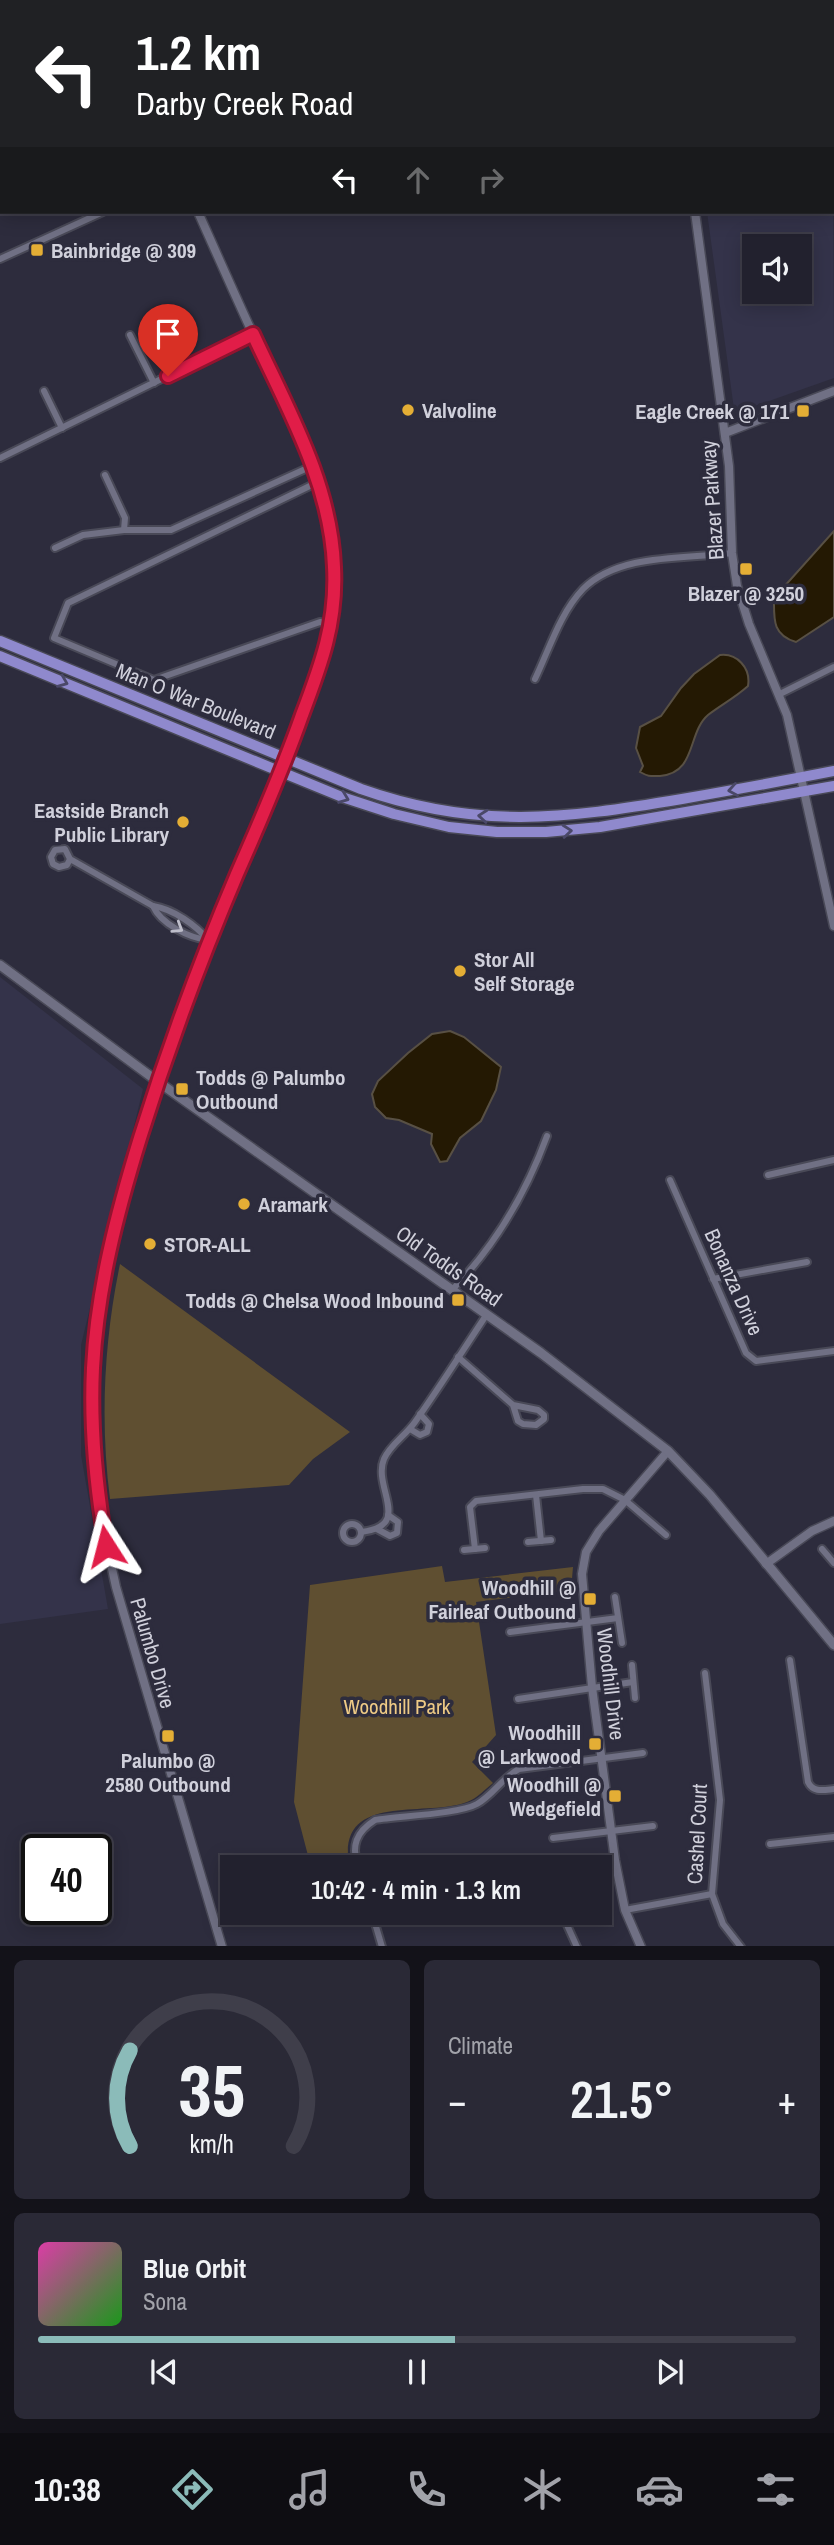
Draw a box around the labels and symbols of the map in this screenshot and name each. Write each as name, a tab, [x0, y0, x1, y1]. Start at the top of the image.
place label: Bainbridge @ 309	[51, 236, 196, 265]
marker: Bainbridge @ 309	[29, 242, 45, 258]
pin	[138, 304, 198, 376]
place label: Valvoline	[422, 396, 497, 425]
place label: Eagle Creek @ 171	[635, 397, 789, 426]
marker: Valvoline	[400, 402, 416, 418]
marker: Eagle Creek @ 171	[795, 403, 811, 419]
street label: Blazer Parkway	[693, 439, 731, 561]
marker: Blazer @ 3250	[738, 561, 754, 577]
place label: Blazer @ 3250	[688, 579, 804, 608]
street label: Man O War Boulevard	[112, 656, 280, 746]
one-way arrow	[56, 674, 68, 688]
one-way arrow	[727, 782, 739, 797]
one-way arrow	[338, 789, 350, 803]
place label: Eastside Branch Public Library	[34, 796, 169, 849]
one-way arrow	[477, 809, 488, 824]
marker: Eastside Branch Public Library	[175, 814, 191, 830]
one-way arrow	[561, 823, 573, 838]
one-way arrow	[170, 919, 183, 932]
place label: Stor All Self Storage	[474, 945, 575, 998]
marker: Stor All Self Storage	[452, 963, 468, 979]
place label: Todds @ Palumbo Outbound	[196, 1063, 346, 1116]
marker: Todds @ Palumbo Outbound	[174, 1081, 190, 1097]
place label: Aramark	[258, 1190, 328, 1219]
marker: Aramark	[236, 1196, 252, 1212]
street label: Old Todds Road	[390, 1219, 508, 1313]
street label: Bonanza Drive	[698, 1224, 770, 1340]
place label: STOR-ALL	[164, 1230, 251, 1259]
marker: STOR-ALL	[142, 1236, 158, 1252]
place label: Todds @ Chelsa Wood Inbound	[186, 1286, 444, 1315]
marker: Todds @ Chelsa Wood Inbound	[450, 1292, 466, 1308]
position arrow	[69, 1509, 143, 1583]
place label: Woodhill @ Fairleaf Outbound	[429, 1573, 576, 1626]
marker: Woodhill @ Fairleaf Outbound	[582, 1591, 598, 1607]
street label: Palumbo Drive	[123, 1594, 183, 1712]
street label: Woodhill Drive	[590, 1626, 632, 1742]
park label: Woodhill Park	[344, 1692, 451, 1721]
place label: Woodhill @ Larkwood	[478, 1718, 581, 1771]
marker: Palumbo @ 2580 Outbound	[160, 1728, 176, 1744]
marker: Woodhill @ Larkwood	[587, 1736, 603, 1752]
place label: Palumbo @ 2580 Outbound	[105, 1746, 231, 1799]
place label: Woodhill @ Wedgefield	[507, 1770, 601, 1823]
street label: Cashel Court	[680, 1783, 714, 1885]
marker: Woodhill @ Wedgefield	[607, 1788, 623, 1804]
speed limit sign: 40	[21, 1834, 112, 1925]

